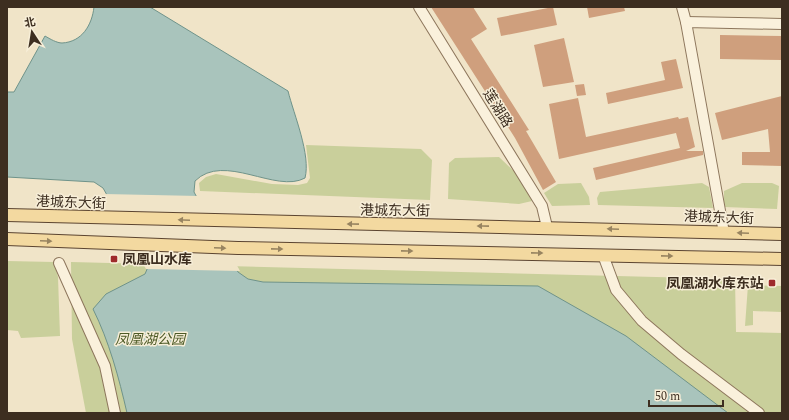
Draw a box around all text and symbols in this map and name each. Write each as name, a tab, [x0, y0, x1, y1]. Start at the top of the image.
north arrow	[12, 12, 52, 52]
text: 北	[23, 13, 37, 32]
street label: 莲湖路	[478, 85, 518, 132]
street label: 港城东大街	[36, 191, 106, 214]
street label: 港城东大街	[360, 199, 430, 222]
street label: 港城东大街	[684, 206, 754, 229]
one-way arrow	[178, 217, 190, 224]
one-way arrow	[346, 221, 359, 227]
one-way arrow	[476, 223, 489, 229]
one-way arrow	[606, 226, 619, 232]
one-way arrow	[736, 230, 749, 236]
one-way arrow	[40, 237, 52, 244]
one-way arrow	[214, 244, 226, 251]
one-way arrow	[271, 246, 284, 252]
one-way arrow	[401, 248, 414, 254]
place label: 凤凰山水库	[122, 249, 192, 270]
one-way arrow	[531, 250, 543, 257]
one-way arrow	[661, 253, 673, 260]
marker: 凤凰山水库	[109, 254, 119, 264]
place label: 凤凰湖水库东站	[666, 273, 764, 294]
marker: 凤凰湖水库东站	[767, 278, 777, 288]
park label: 凤凰湖公园	[115, 329, 187, 350]
scale bar	[649, 382, 723, 408]
text: 50 m	[655, 387, 680, 406]

